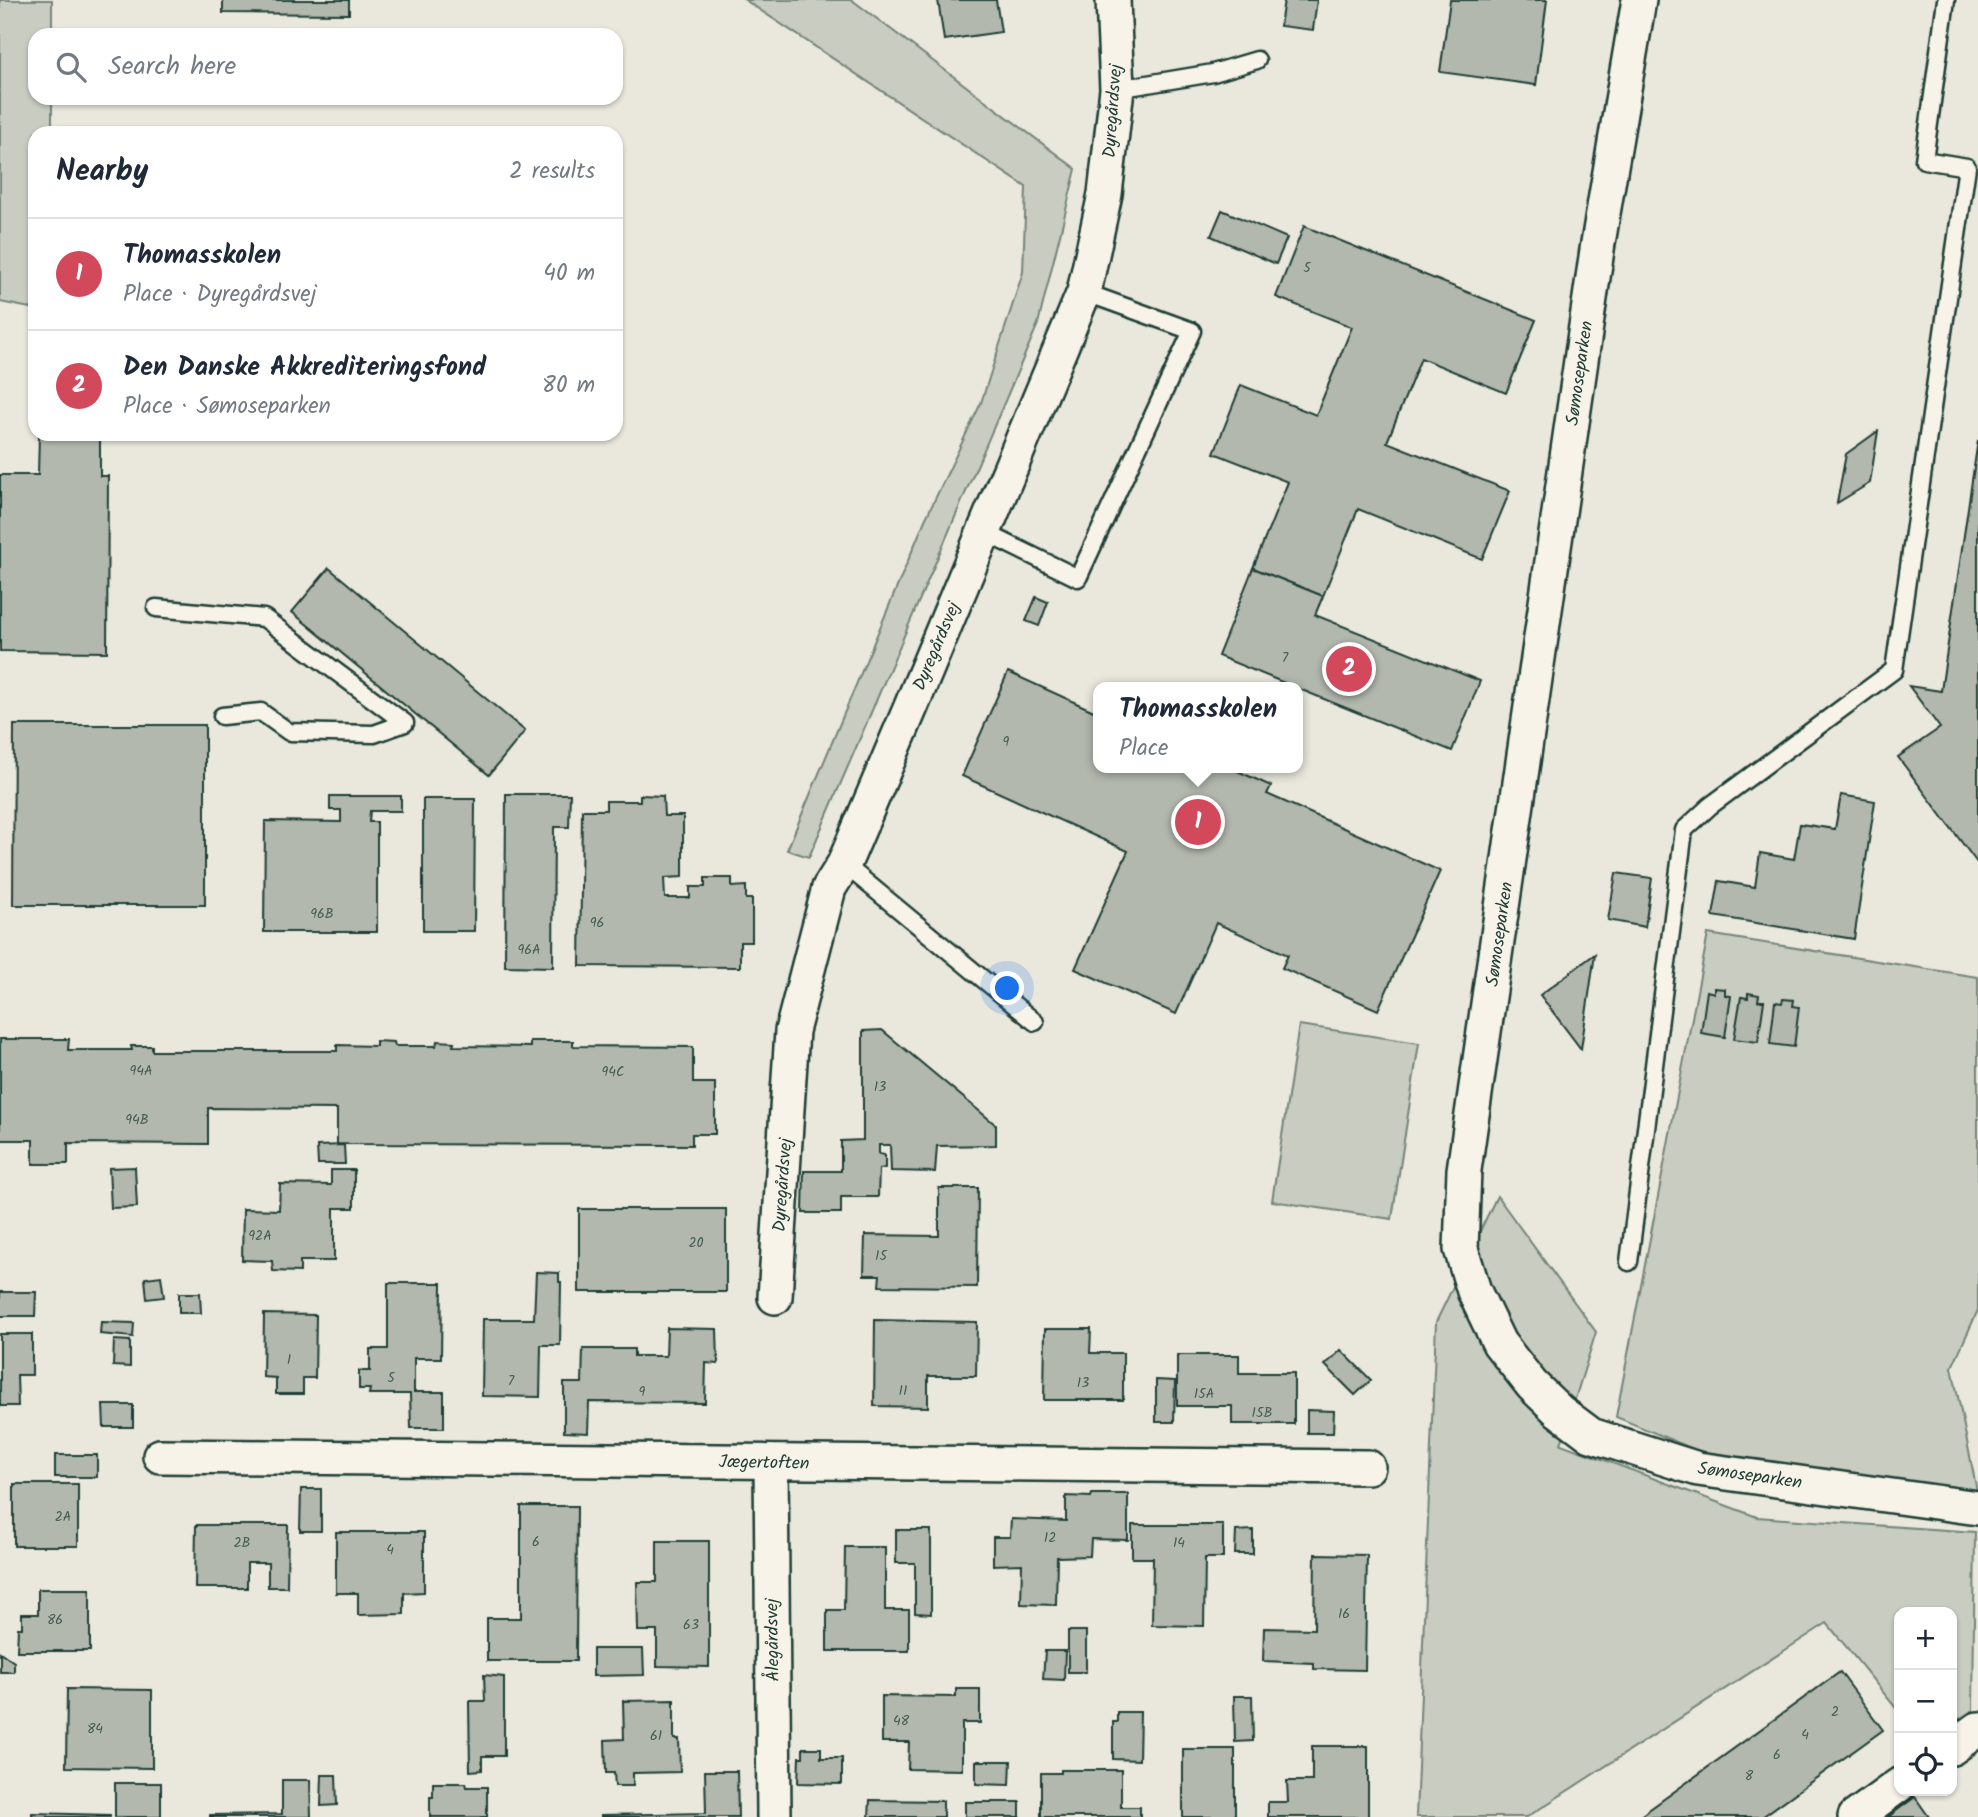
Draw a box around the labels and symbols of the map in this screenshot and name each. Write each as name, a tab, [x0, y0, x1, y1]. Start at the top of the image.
street label: Dyregårdsvej	[1096, 62, 1131, 159]
house number: 5	[1303, 257, 1312, 279]
street label: Sømoseparken	[1559, 319, 1602, 427]
street label: Dyregårdsvej	[906, 596, 970, 696]
pin: 2	[1326, 643, 1372, 695]
house number: 7	[1282, 647, 1289, 669]
house number: 9	[1003, 731, 1010, 753]
pin: 1	[1175, 796, 1221, 848]
street label: Sømoseparken	[1479, 880, 1522, 988]
house number: 96B	[310, 903, 334, 925]
house number: 96	[590, 912, 604, 934]
house number: 96A	[517, 939, 541, 961]
your location	[990, 971, 1024, 1005]
house number: 94A	[129, 1060, 153, 1082]
house number: 94C	[602, 1061, 624, 1083]
house number: 13	[874, 1076, 886, 1098]
house number: 94B	[125, 1109, 149, 1131]
street label: Dyregårdsvej	[766, 1136, 801, 1233]
house number: 92A	[248, 1225, 272, 1247]
house number: 20	[688, 1232, 704, 1254]
house number: 15	[875, 1245, 888, 1267]
house number: 1	[287, 1349, 291, 1371]
house number: 5	[387, 1367, 396, 1389]
house number: 7	[508, 1370, 515, 1392]
house number: 13	[1077, 1372, 1089, 1394]
house number: 11	[899, 1380, 907, 1402]
house number: 9	[639, 1381, 646, 1403]
house number: 15A	[1194, 1383, 1214, 1405]
house number: 15B	[1252, 1402, 1272, 1424]
street label: Jægertoften	[718, 1448, 810, 1479]
street label: Sømoseparken	[1696, 1455, 1804, 1498]
house number: 2A	[55, 1506, 71, 1528]
house number: 12	[1044, 1527, 1056, 1549]
house number: 6	[532, 1531, 540, 1553]
house number: 2B	[233, 1532, 251, 1554]
house number: 14	[1173, 1532, 1185, 1554]
house number: 4	[386, 1539, 394, 1561]
street label: Ålegårdsvej	[758, 1597, 789, 1682]
house number: 16	[1338, 1603, 1350, 1625]
house number: 86	[47, 1609, 63, 1631]
house number: 63	[683, 1614, 699, 1636]
house number: 2	[1831, 1701, 1839, 1723]
house number: 48	[893, 1710, 910, 1732]
house number: 84	[87, 1718, 103, 1740]
house number: 4	[1801, 1724, 1809, 1746]
house number: 61	[650, 1725, 662, 1747]
house number: 6	[1773, 1744, 1781, 1766]
house number: 8	[1745, 1765, 1754, 1787]

